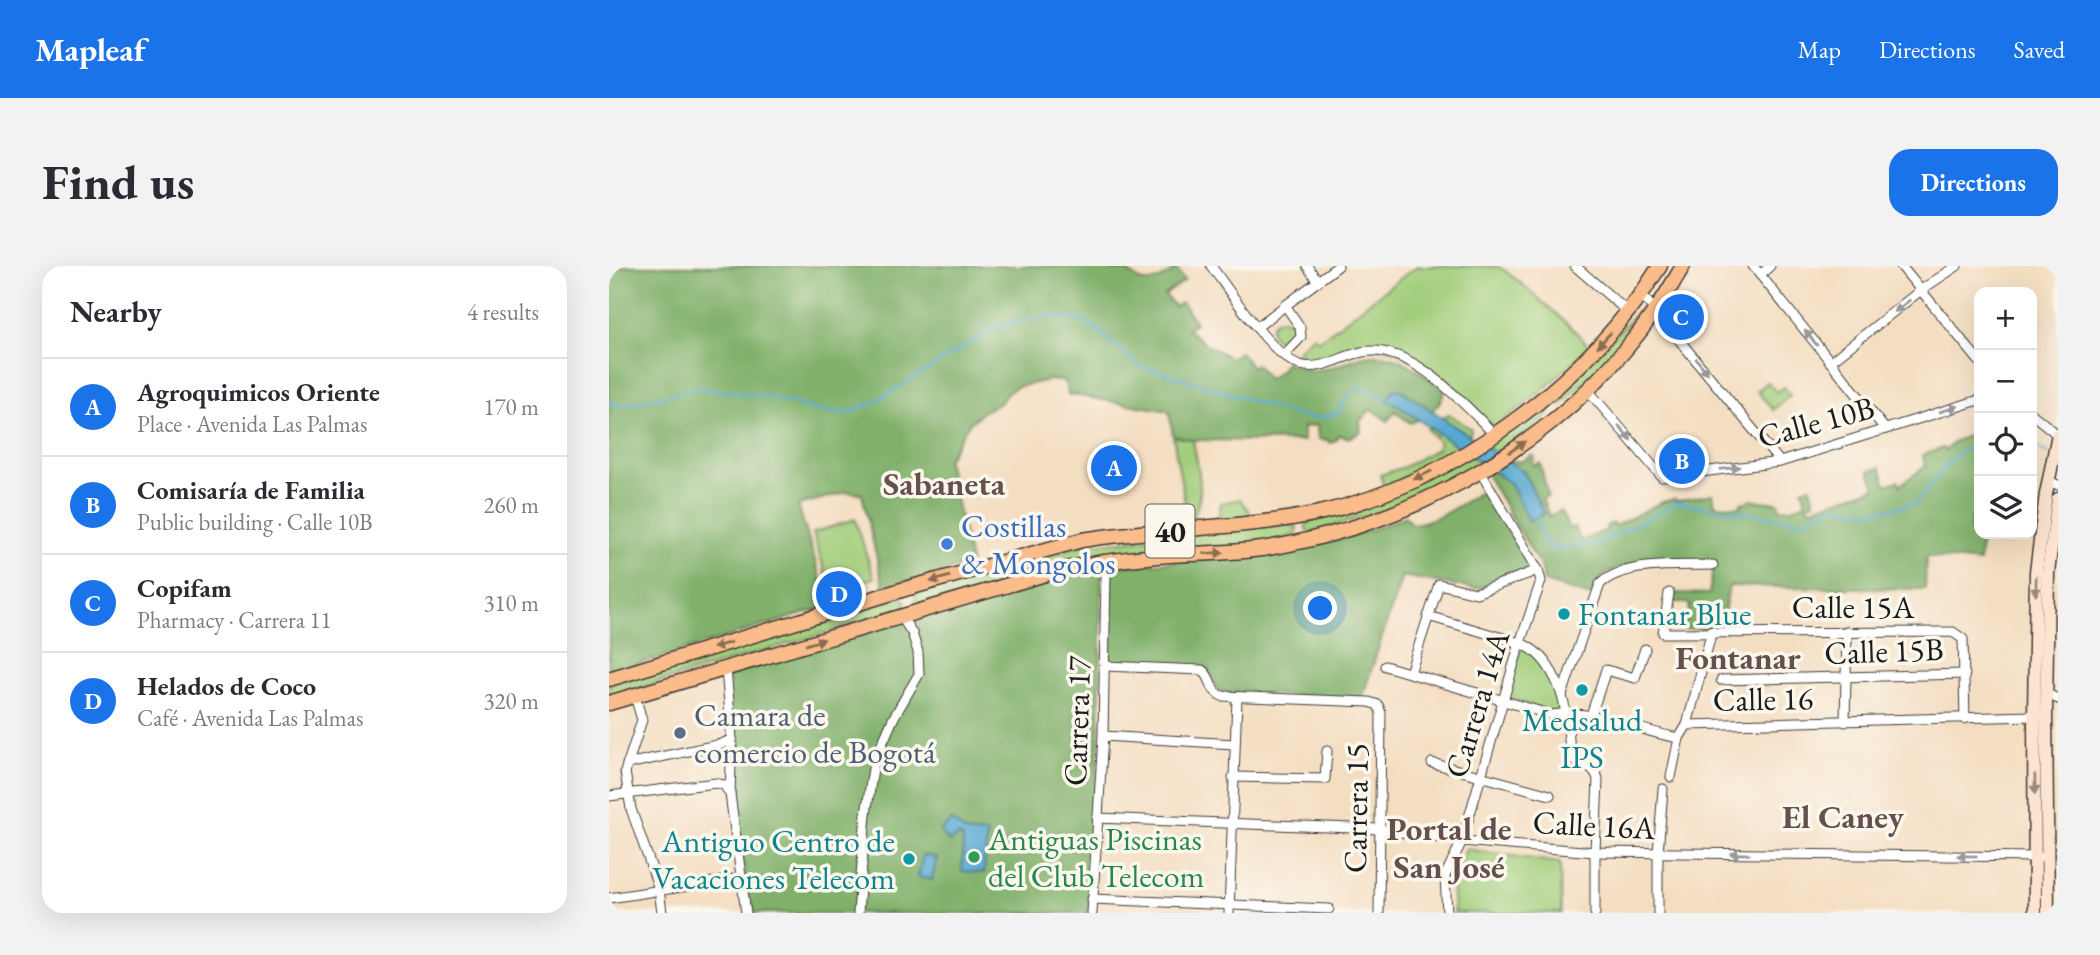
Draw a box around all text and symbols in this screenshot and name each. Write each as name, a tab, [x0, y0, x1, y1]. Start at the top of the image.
text: Mapleaf	[35, 28, 146, 71]
text: Map	[1798, 34, 1841, 65]
text: Directions	[1879, 34, 1976, 65]
text: Saved	[2014, 34, 2065, 65]
button: Directions	[1889, 149, 2058, 216]
text: Find us	[42, 150, 194, 214]
map controls	[1974, 287, 2037, 539]
button: +	[1974, 287, 2037, 350]
pin: C	[1658, 291, 1704, 343]
text: Nearby	[70, 292, 162, 331]
text: 4 results	[467, 297, 539, 327]
one-way arrow	[1893, 298, 1911, 313]
one-way arrow	[1804, 329, 1819, 346]
one-way arrow	[1597, 331, 1613, 348]
button: −	[1974, 350, 2037, 413]
one-way arrow	[1694, 356, 1709, 374]
text: Agroquimicos Oriente	[137, 375, 380, 409]
street label: Calle 10B	[1753, 386, 1879, 458]
text: A	[85, 392, 101, 422]
text: 170 m	[483, 392, 539, 422]
one-way arrow	[1938, 404, 1959, 414]
text: Place · Avenida Las Palmas	[137, 409, 367, 439]
button: locate	[1974, 413, 2037, 476]
one-way arrow	[1617, 424, 1633, 442]
pin: B	[1659, 435, 1705, 487]
one-way arrow	[1508, 440, 1526, 454]
pin: A	[1091, 442, 1137, 494]
district label: Sabaneta	[883, 462, 1006, 505]
one-way arrow	[1719, 463, 1741, 474]
one-way arrow	[1413, 469, 1433, 481]
text: Comisaría de Familia	[137, 473, 365, 507]
button: layers	[1974, 476, 2037, 539]
text: B	[86, 490, 100, 520]
text: 260 m	[483, 490, 539, 520]
road number: 40	[1145, 504, 1195, 558]
place label: Costillas & Mongolos	[961, 505, 1116, 584]
text: Public building · Calle 10B	[137, 507, 372, 537]
marker: Costillas & Mongolos	[939, 536, 955, 552]
one-way arrow	[1203, 547, 1225, 558]
pin: D	[816, 568, 862, 620]
text: Copifam	[137, 571, 232, 605]
one-way arrow	[929, 574, 951, 585]
one-way arrow	[2030, 575, 2041, 597]
street label: Calle 15A	[1792, 586, 1915, 628]
text: C	[85, 588, 101, 618]
text: 310 m	[483, 588, 539, 618]
your location	[1303, 591, 1337, 625]
place label: Fontanar Blue	[1578, 593, 1752, 635]
text: Pharmacy · Carrera 11	[137, 605, 332, 635]
marker: Fontanar Blue	[1556, 606, 1572, 622]
street label: Carrera 14A	[1435, 624, 1520, 783]
street label: Calle 15B	[1824, 628, 1944, 674]
district label: Fontanar	[1675, 636, 1801, 679]
one-way arrow	[805, 637, 826, 647]
one-way arrow	[712, 640, 733, 650]
street label: Carrera 17	[1054, 655, 1100, 787]
text: Helados de Coco	[137, 669, 316, 703]
street label: Calle 16	[1712, 677, 1814, 721]
marker: Medsalud IPS	[1574, 682, 1590, 698]
text: D	[84, 686, 102, 716]
text: 320 m	[483, 686, 539, 716]
place label: Camara de comercio de Bogotá	[694, 694, 936, 773]
place label: Medsalud IPS	[1522, 699, 1643, 778]
text: Café · Avenida Las Palmas	[137, 703, 363, 733]
marker: Camara de comercio de Bogotá	[672, 725, 688, 741]
street label: Carrera 15	[1334, 743, 1378, 873]
one-way arrow	[2029, 773, 2041, 795]
district label: El Caney	[1782, 795, 1905, 838]
street label: Calle 16A	[1532, 801, 1657, 849]
district label: Portal de San José	[1387, 807, 1511, 888]
place label: Antiguas Piscinas del Club Telecom	[987, 818, 1205, 897]
place label: Antiguo Centro de Vacaciones Telecom	[652, 820, 895, 899]
one-way arrow	[1729, 848, 1751, 860]
marker: Antiguas Piscinas del Club Telecom	[966, 849, 982, 865]
one-way arrow	[1956, 850, 1978, 862]
marker: Antiguo Centro de Vacaciones Telecom	[901, 851, 917, 867]

